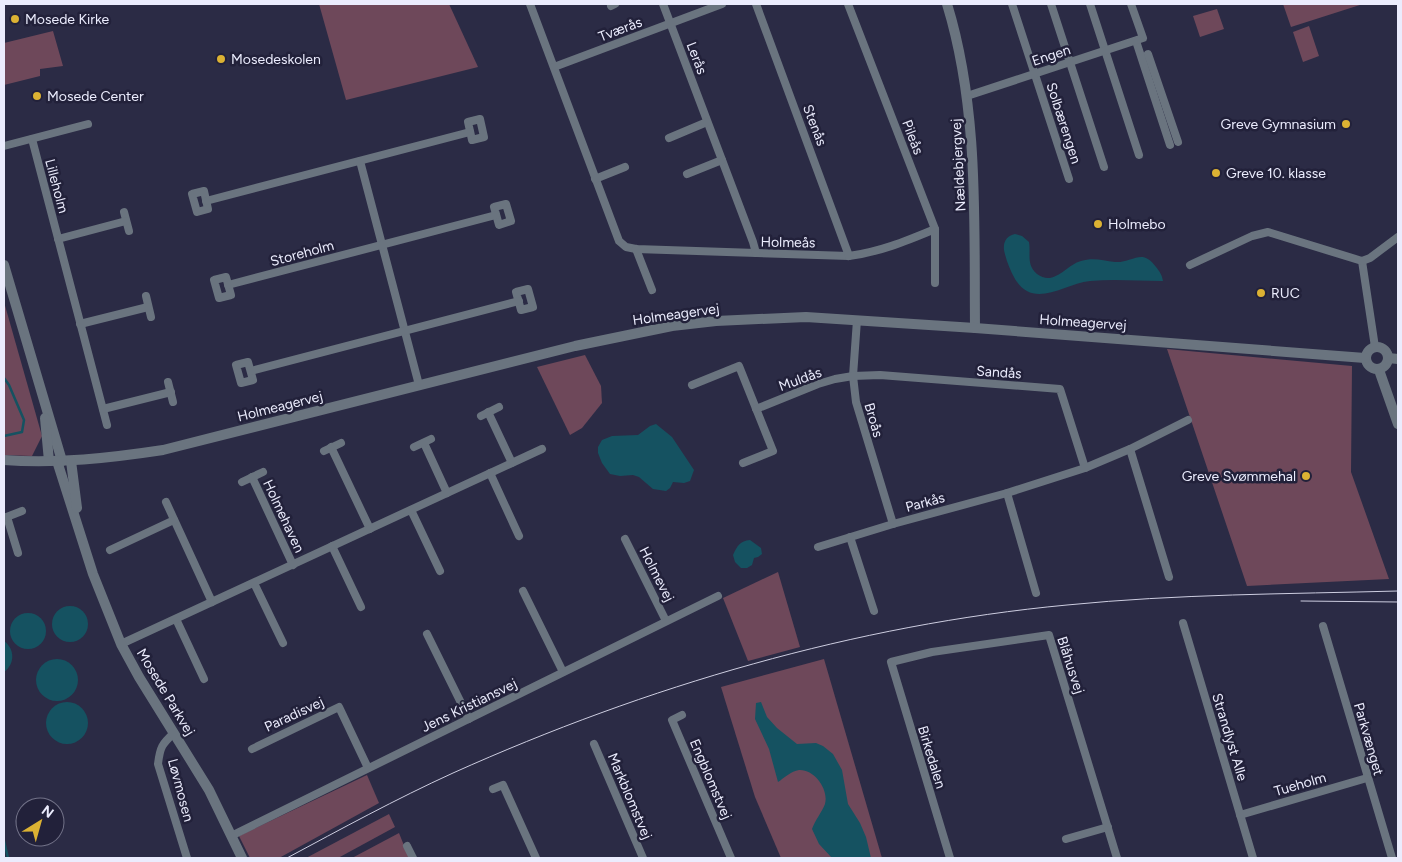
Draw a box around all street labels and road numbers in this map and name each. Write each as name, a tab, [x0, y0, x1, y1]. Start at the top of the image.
street label: Tværås	[596, 13, 644, 46]
street label: Lerås	[683, 40, 710, 77]
street label: Engen	[1030, 41, 1073, 70]
street label: Solbærengen	[1042, 81, 1085, 166]
street label: Stenås	[799, 102, 830, 148]
street label: Pileås	[898, 117, 927, 157]
street label: Nældebjergvej	[948, 118, 969, 212]
street label: Lilleholm	[41, 157, 72, 215]
street label: Holmeås	[760, 234, 816, 251]
street label: Storeholm	[268, 237, 336, 270]
street label: Holmeagervej	[632, 300, 721, 329]
street label: Holmeagervej	[1039, 311, 1127, 334]
street label: Sandås	[976, 362, 1022, 383]
street label: Muldås	[776, 364, 824, 395]
street label: Holmeagervej	[236, 388, 325, 425]
street label: Broås	[861, 401, 887, 439]
street label: Holmehaven	[259, 477, 308, 556]
street label: Parkås	[904, 489, 947, 516]
street label: Holmevej	[635, 544, 678, 605]
street label: Blåhusvej	[1053, 634, 1088, 696]
street label: Mosede Parkvej	[133, 646, 198, 739]
street label: Jens Kristiansvej	[419, 675, 520, 736]
street label: Strandlyst Alle	[1208, 691, 1251, 783]
street label: Paradisvej	[262, 693, 327, 736]
street label: Parkvænget	[1350, 701, 1387, 778]
street label: Birkedalen	[914, 724, 949, 791]
street label: Engblomstvej	[686, 736, 735, 822]
street label: Markblomstvej	[604, 750, 655, 842]
street label: Løvmosen	[164, 757, 197, 824]
street label: Tueholm	[1272, 769, 1328, 800]

